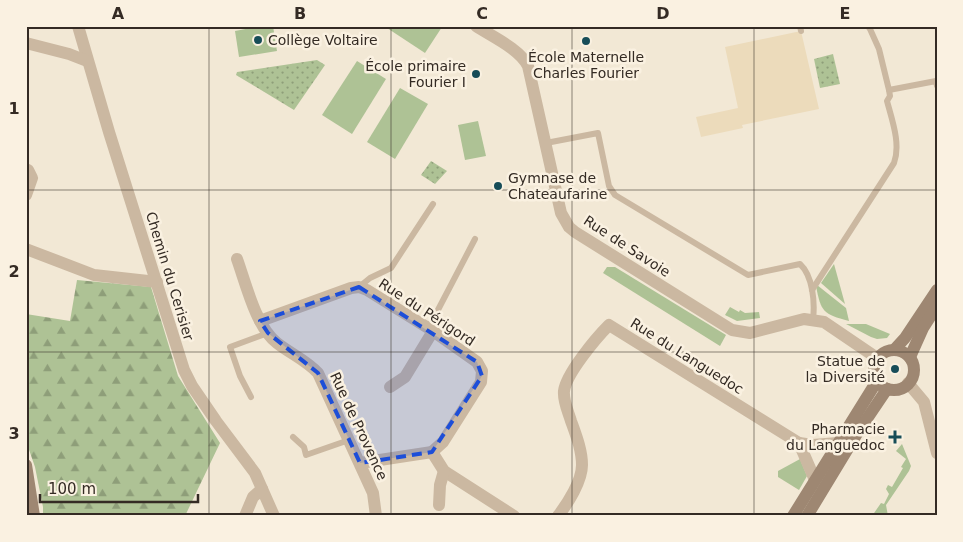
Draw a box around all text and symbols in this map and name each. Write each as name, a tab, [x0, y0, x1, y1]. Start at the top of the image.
text: A	[112, 4, 125, 23]
text: B	[294, 4, 306, 23]
text: C	[476, 4, 488, 23]
text: D	[656, 4, 670, 23]
text: E	[840, 4, 850, 23]
place label: Collège Voltaire	[268, 32, 378, 48]
marker: Collège Voltaire	[252, 34, 264, 46]
marker: École Maternelle Charles Fourier	[580, 35, 592, 47]
place label: École Maternelle Charles Fourier	[528, 49, 644, 81]
place label: École primaire Fourier I	[365, 58, 466, 90]
marker: École primaire Fourier I	[470, 68, 482, 80]
text: 1	[8, 99, 20, 118]
place label: Gymnase de Chateaufarine	[508, 170, 607, 202]
marker: Gymnase de Chateaufarine	[492, 180, 504, 192]
street label: Chemin du Cerisier	[143, 210, 197, 343]
street label: Rue de Savoie	[581, 212, 673, 280]
text: 2	[8, 262, 20, 281]
street label: Rue du Périgord	[376, 275, 478, 349]
street label: Rue du Languedoc	[628, 315, 746, 397]
place label: Statue de la Diversité	[805, 353, 885, 385]
marker: Statue de la Diversité	[889, 363, 901, 375]
street label: Rue de Provence	[327, 369, 391, 483]
place label: Pharmacie du Languedoc	[786, 421, 885, 453]
text: 3	[8, 424, 20, 443]
marker: Pharmacie du Languedoc	[889, 431, 901, 443]
scale bar	[40, 472, 198, 504]
text: 100 m	[48, 480, 96, 498]

